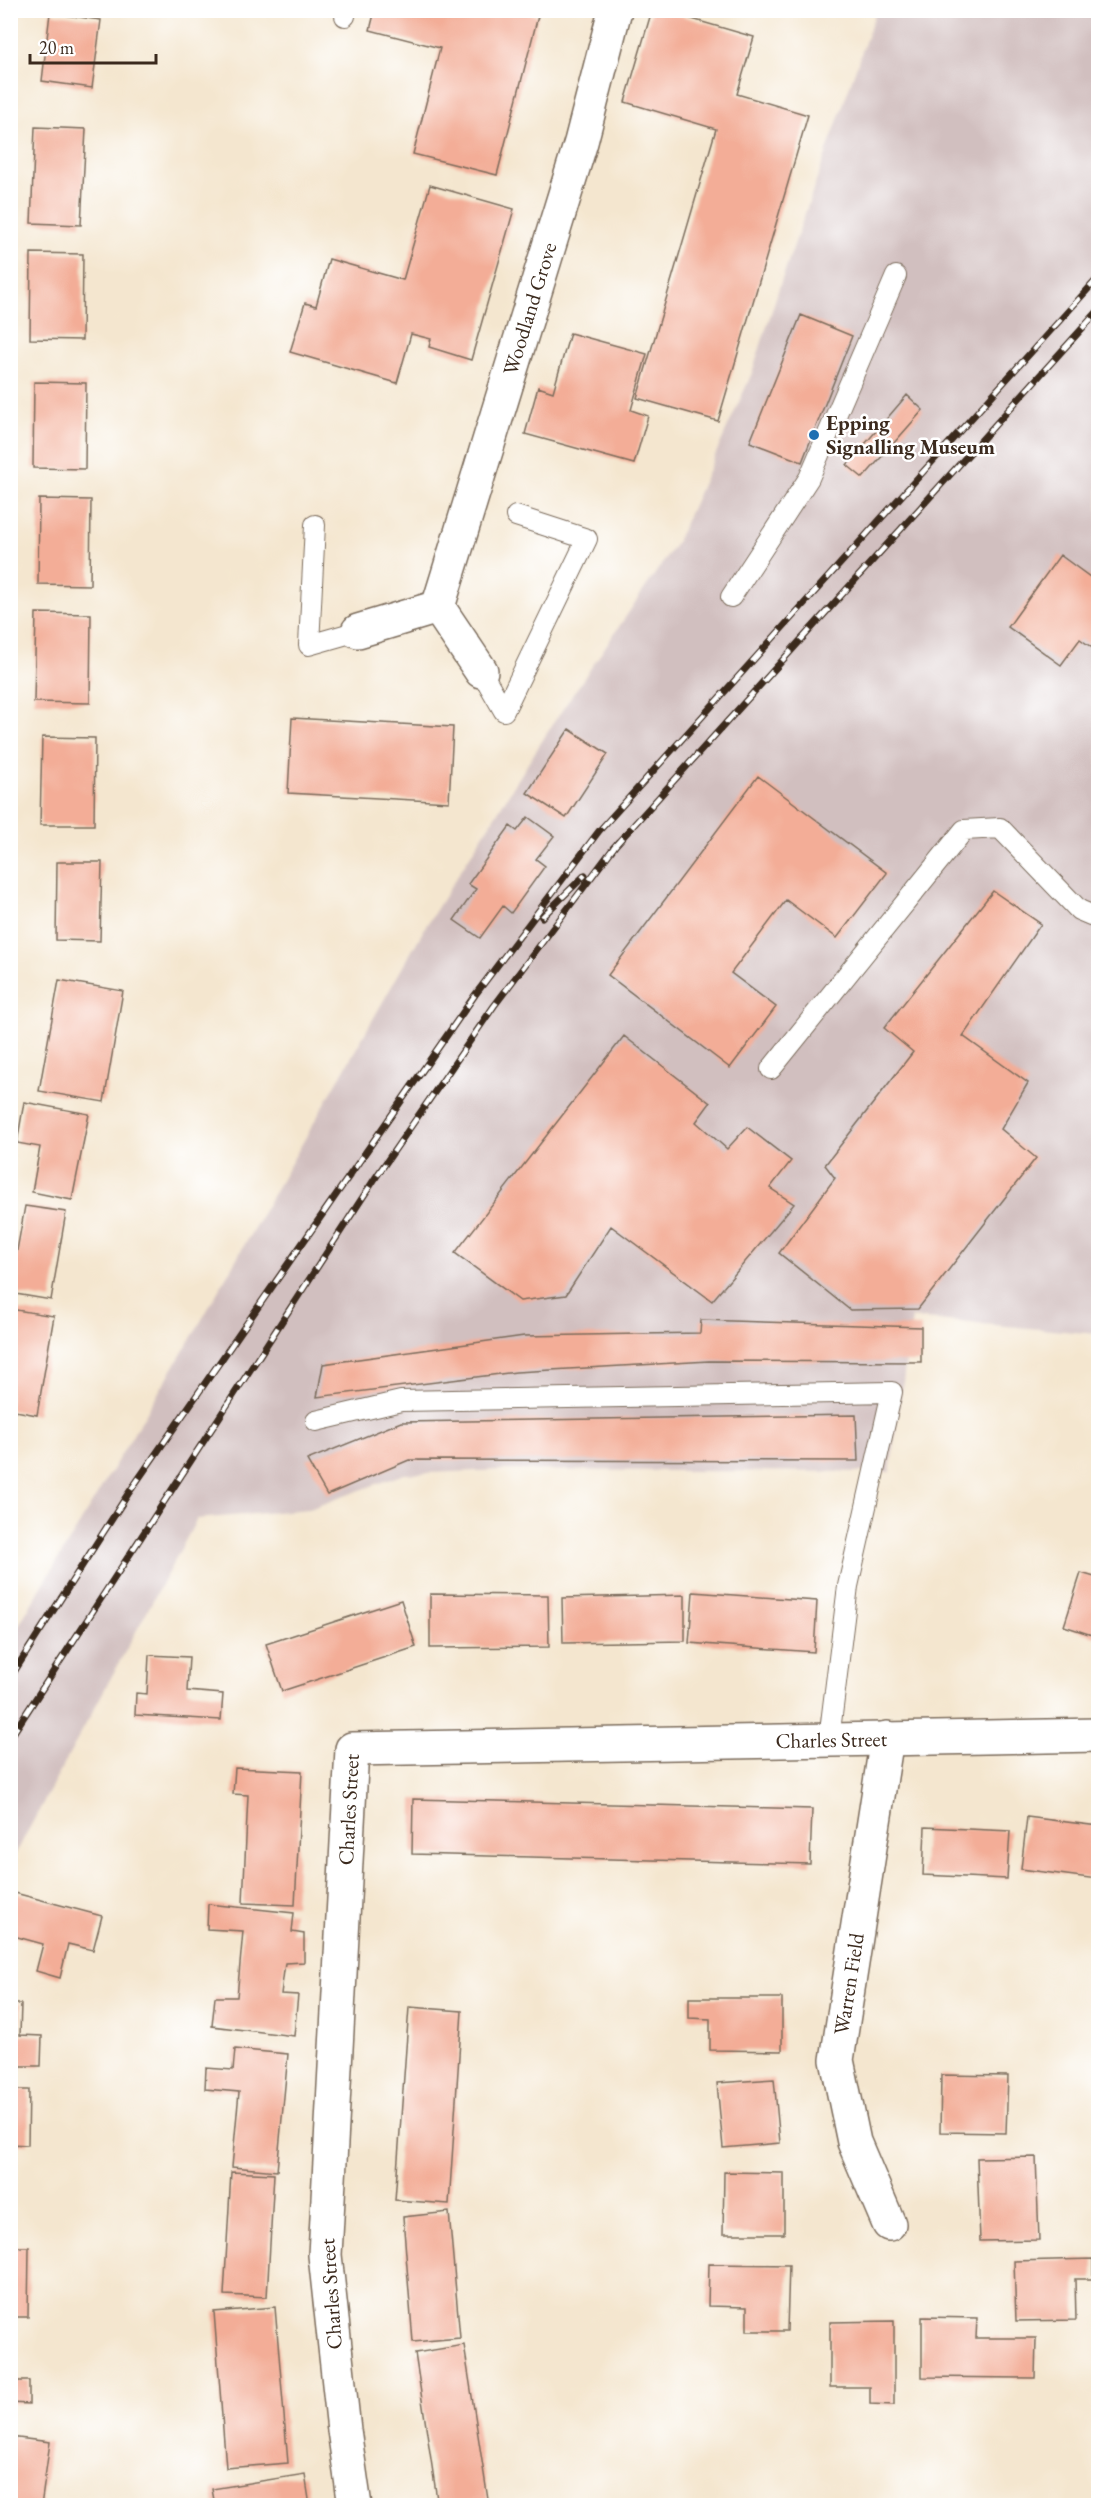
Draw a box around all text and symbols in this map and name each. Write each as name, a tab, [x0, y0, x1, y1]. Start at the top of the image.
scale bar	[30, 27, 156, 65]
text: 20 m	[39, 36, 74, 59]
street label: Woodland Grove	[496, 239, 562, 378]
place label: Epping Signalling Museum	[826, 409, 995, 460]
marker: Epping Signalling Museum	[807, 428, 821, 442]
street label: Charles Street	[775, 1725, 888, 1754]
street label: Charles Street	[332, 1753, 365, 1866]
street label: Warren Field	[827, 1931, 870, 2037]
street label: Charles Street	[313, 2237, 348, 2351]

